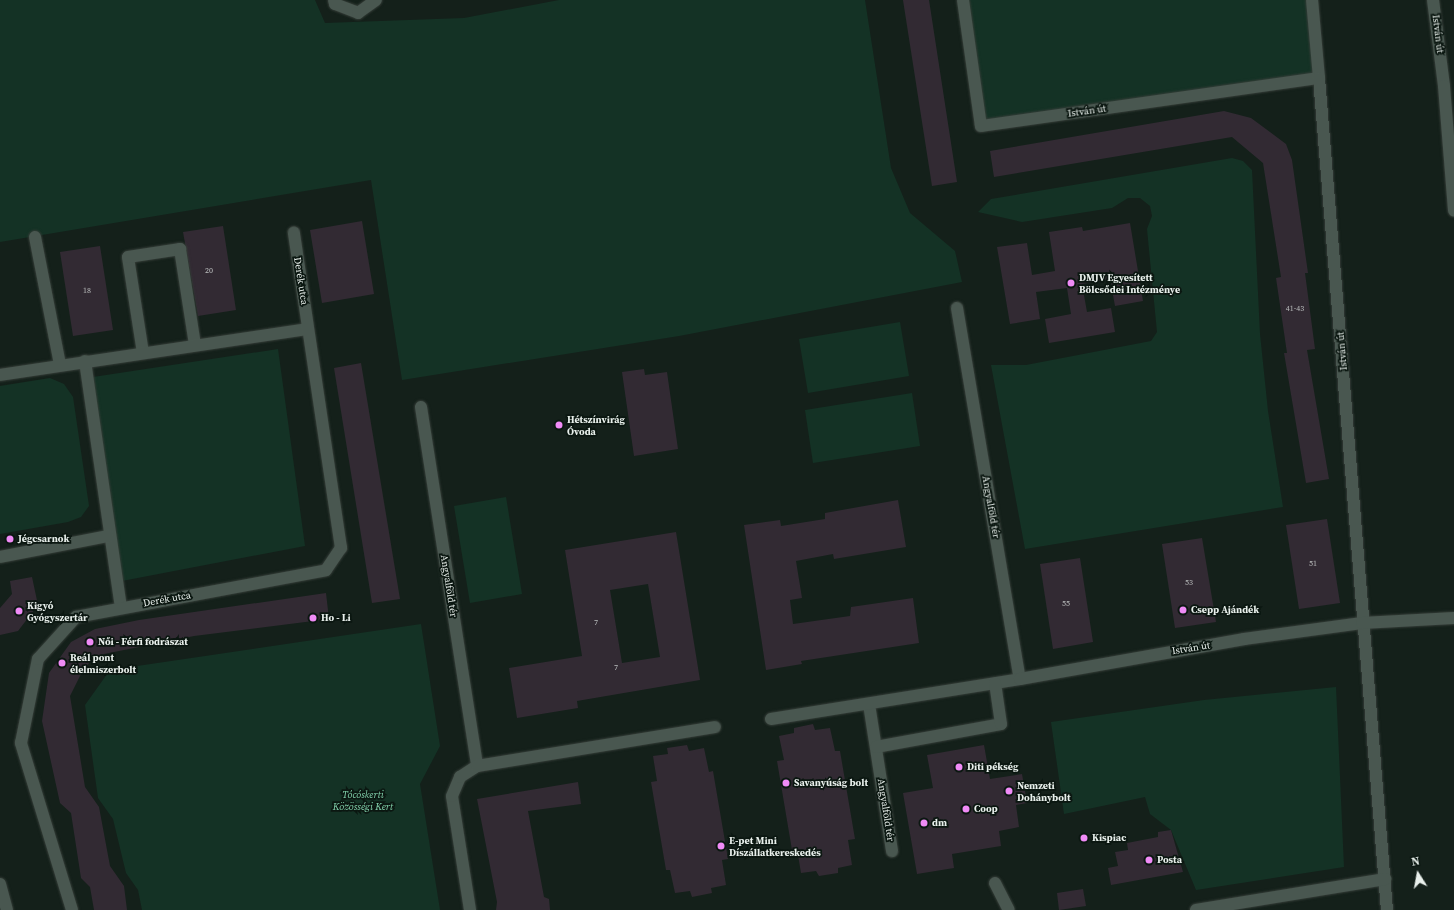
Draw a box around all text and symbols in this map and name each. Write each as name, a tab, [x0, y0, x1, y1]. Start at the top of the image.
street label: István út	[1430, 14, 1446, 54]
street label: István út	[1067, 102, 1107, 120]
street label: Derék utca	[291, 256, 311, 306]
house number: 20	[205, 266, 213, 276]
place label: DMJV Egyesített Bölcsődei Intézménye	[1079, 271, 1180, 294]
marker: DMJV Egyesített Bölcsődei Intézménye	[1066, 278, 1076, 288]
house number: 18	[83, 286, 91, 296]
house number: 41-43	[1286, 304, 1304, 314]
street label: István út	[1334, 331, 1350, 371]
place label: Hétszínvirág Óvoda	[567, 413, 625, 436]
marker: Hétszínvirág Óvoda	[554, 420, 564, 430]
street label: Angyalföld tér	[980, 475, 1002, 539]
place label: Jégcsarnok	[18, 533, 69, 545]
marker: Jégcsarnok	[5, 534, 15, 544]
street label: Angyalföld tér	[438, 554, 460, 618]
house number: 51	[1309, 559, 1317, 569]
house number: 53	[1185, 578, 1193, 588]
street label: Derék utca	[142, 589, 192, 609]
place label: Kigyó Gyógyszertár	[27, 599, 88, 622]
house number: 55	[1062, 599, 1070, 609]
place label: Csepp Ajándék	[1191, 604, 1259, 616]
marker: Csepp Ajándék	[1178, 605, 1188, 615]
marker: Kigyó Gyógyszertár	[14, 606, 24, 616]
place label: Ho - Li	[321, 612, 351, 624]
marker: Ho - Li	[308, 613, 318, 623]
house number: 7	[594, 618, 598, 628]
place label: Női - Férfi fodrászat	[98, 636, 188, 648]
marker: Női - Férfi fodrászat	[85, 637, 95, 647]
street label: István út	[1171, 639, 1211, 657]
place label: Reál pont élelmiszerbolt	[70, 651, 136, 674]
marker: Reál pont élelmiszerbolt	[57, 658, 67, 668]
house number: 7	[614, 663, 618, 673]
place label: Diti pékség	[967, 761, 1018, 773]
marker: Diti pékség	[954, 762, 964, 772]
place label: Savanyúság bolt	[794, 777, 868, 789]
marker: Savanyúság bolt	[781, 778, 791, 788]
street label: Angyalföld tér	[875, 778, 897, 842]
place label: Nemzeti Dohánybolt	[1017, 779, 1071, 802]
marker: Nemzeti Dohánybolt	[1004, 786, 1014, 796]
park label: Tócóskerti Közösségi Kert	[333, 788, 393, 812]
place label: Coop	[974, 803, 998, 815]
marker: Coop	[961, 804, 971, 814]
place label: dm	[932, 817, 947, 829]
marker: dm	[919, 818, 929, 828]
place label: Kispiac	[1092, 832, 1126, 844]
marker: Kispiac	[1079, 833, 1089, 843]
place label: E-pet Mini Díszállatkereskedés	[729, 834, 821, 858]
marker: E-pet Mini Díszállatkereskedés	[716, 841, 726, 851]
place label: Posta	[1157, 854, 1182, 866]
north arrow	[1398, 854, 1438, 894]
text: N	[1410, 854, 1421, 870]
marker: Posta	[1144, 855, 1154, 865]

